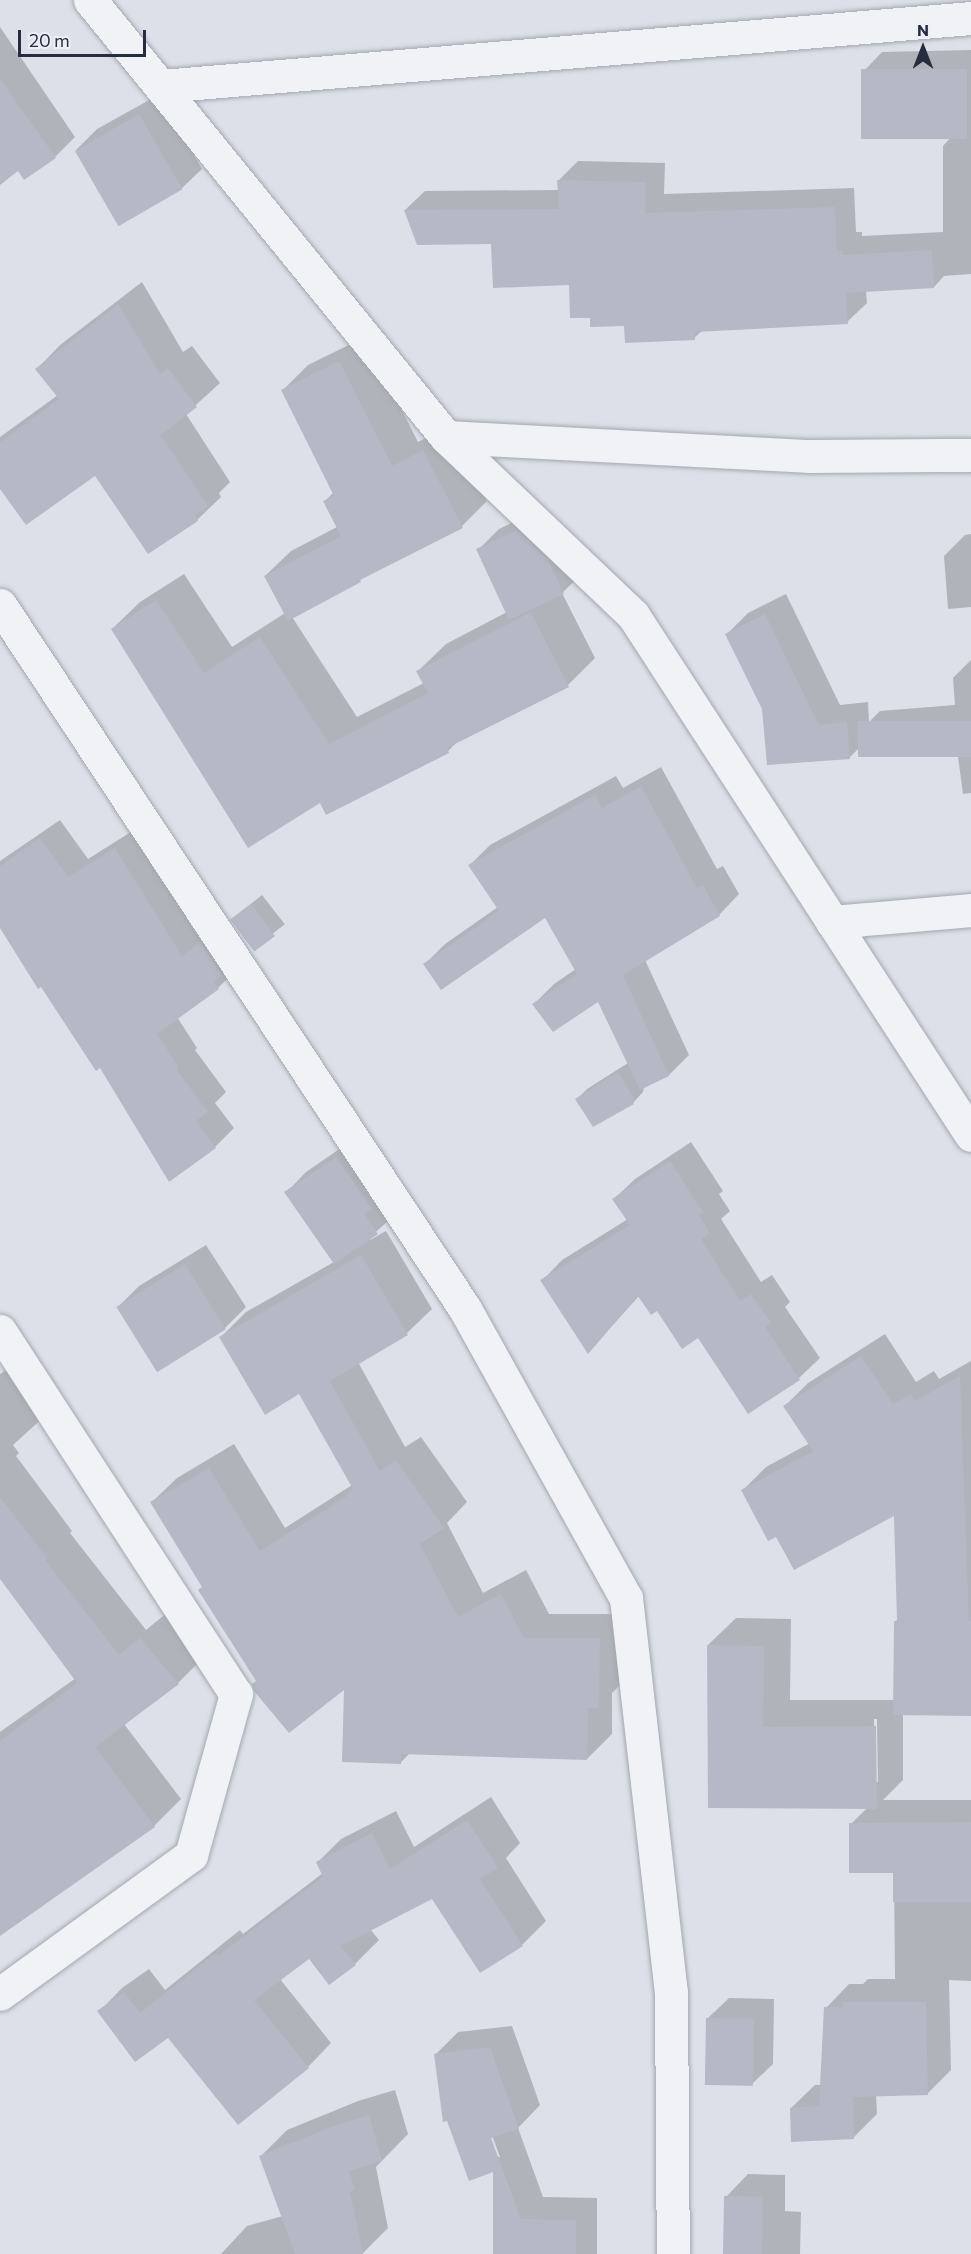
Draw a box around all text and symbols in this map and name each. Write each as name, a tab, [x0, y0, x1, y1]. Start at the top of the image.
scale bar	[21, 18, 148, 56]
north arrow	[893, 18, 953, 78]
text: N	[917, 20, 929, 39]
text: 20 m	[29, 29, 70, 51]

